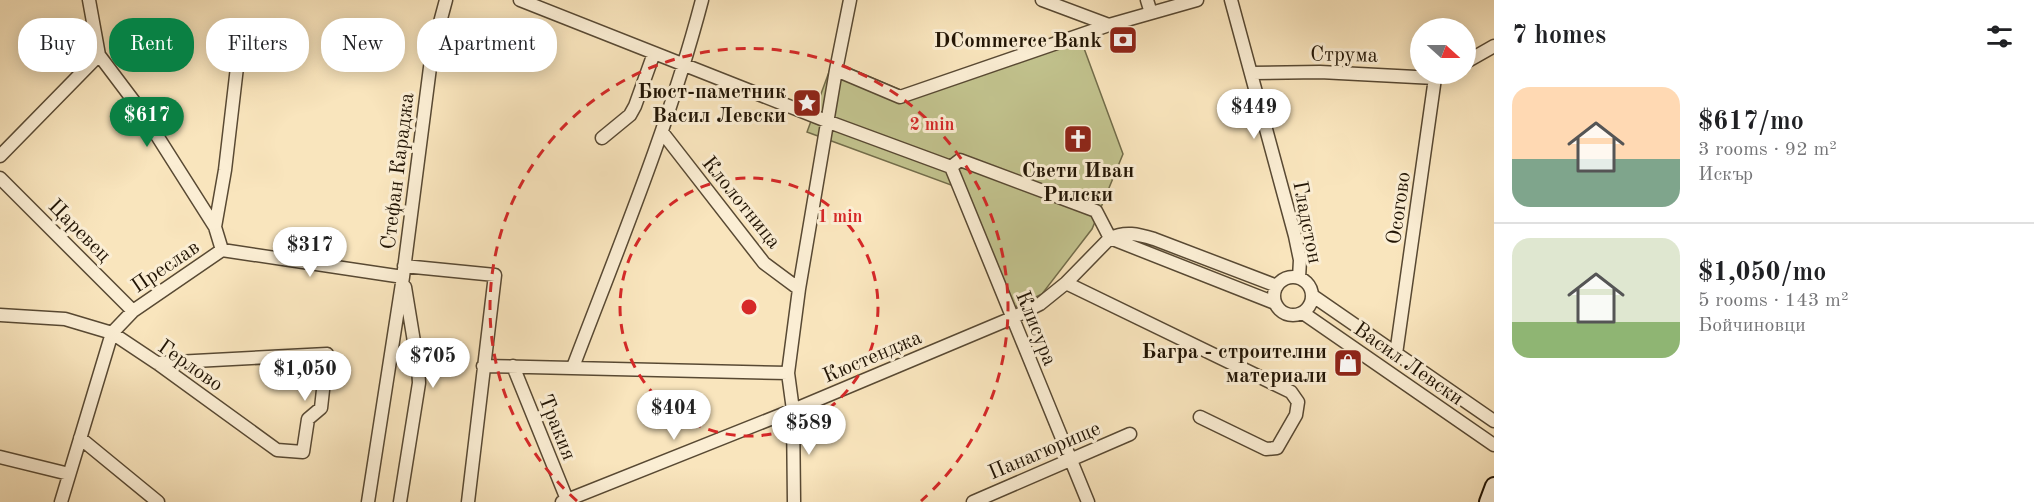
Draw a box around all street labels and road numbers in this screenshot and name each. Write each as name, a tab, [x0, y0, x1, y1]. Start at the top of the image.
street label: Струма	[1310, 44, 1378, 67]
street label: Стефан Караджа	[378, 91, 419, 251]
street label: Клолотница	[697, 153, 784, 253]
street label: Осогово	[1384, 170, 1415, 246]
street label: Гладстон	[1288, 179, 1325, 265]
street label: Царевец	[44, 196, 115, 267]
street label: Преслав	[128, 237, 204, 298]
street label: Клисура	[1011, 288, 1060, 369]
street label: Васил Левски	[1349, 319, 1467, 410]
street label: Кюстенджа	[820, 327, 925, 388]
street label: Герлово	[154, 336, 227, 396]
street label: Тракия	[534, 392, 579, 464]
street label: Панагюрище	[985, 418, 1104, 484]

